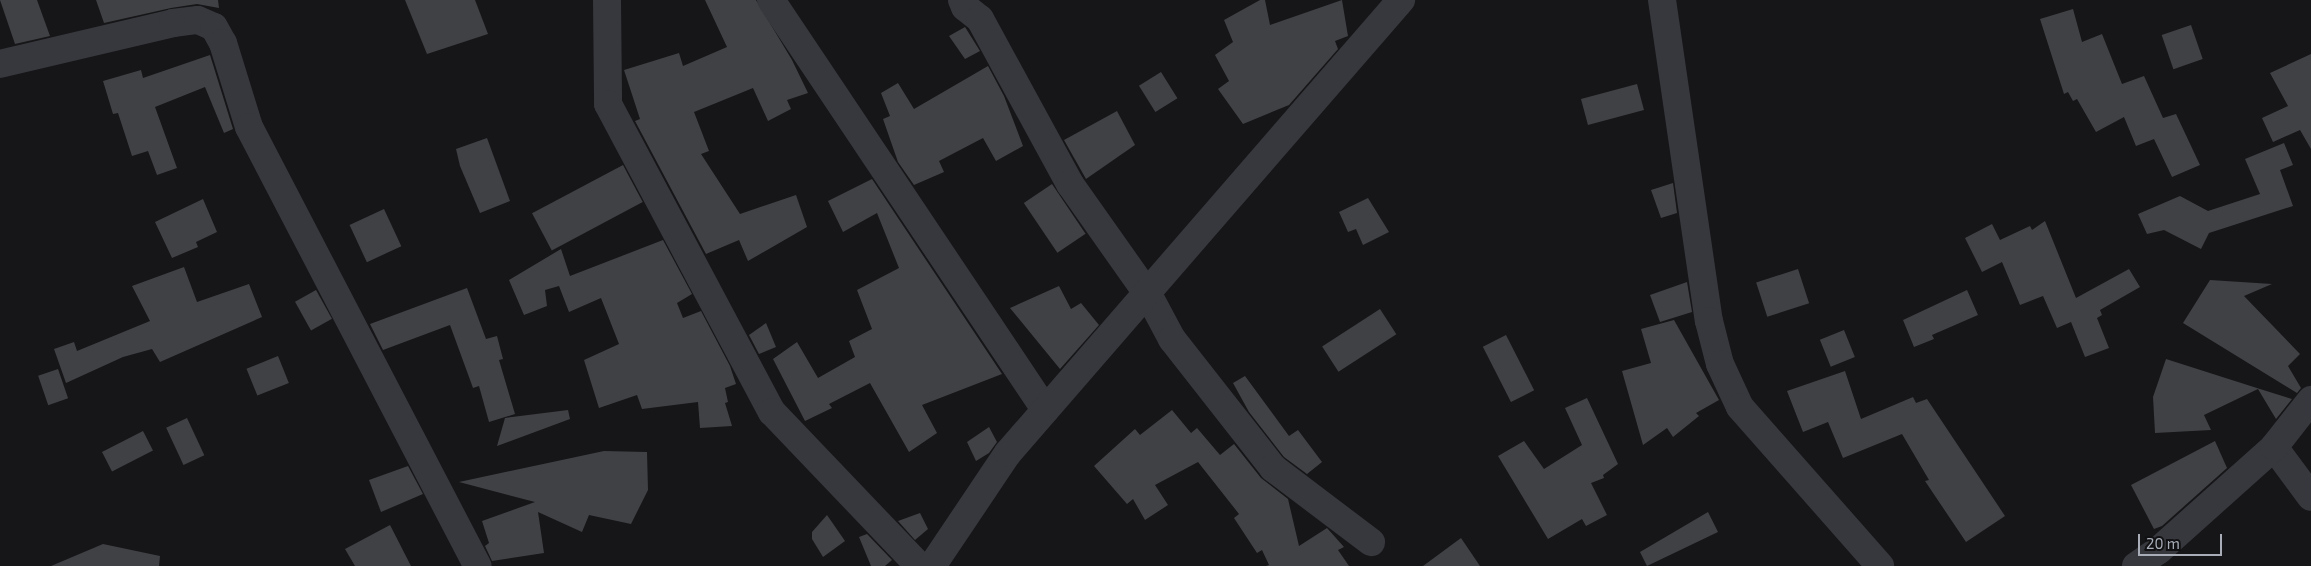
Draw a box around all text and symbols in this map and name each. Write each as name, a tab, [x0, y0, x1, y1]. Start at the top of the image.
scale bar	[2141, 524, 2225, 556]
text: 20 m	[2146, 534, 2180, 552]

